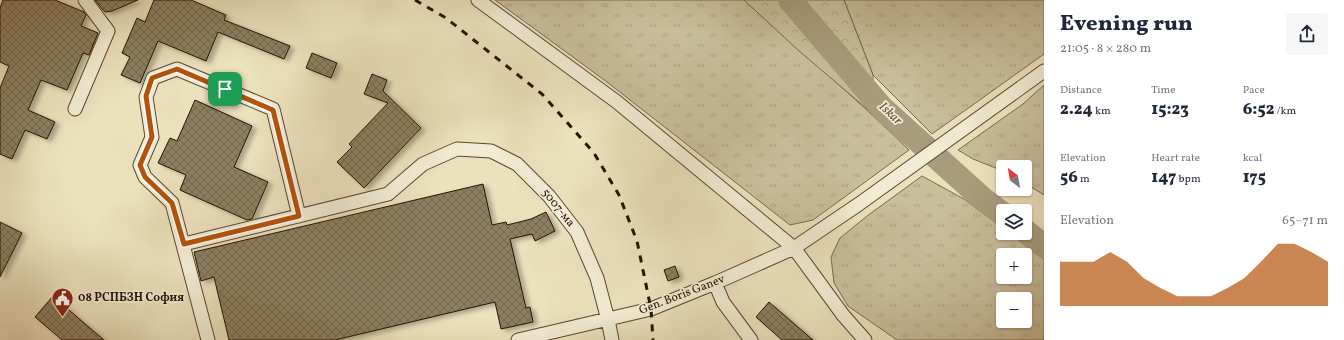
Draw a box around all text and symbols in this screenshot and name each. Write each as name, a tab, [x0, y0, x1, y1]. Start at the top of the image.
text: Evening run	[1060, 9, 1193, 40]
button: share	[1286, 13, 1328, 55]
text: 21:05 · 8 × 280 m	[1060, 40, 1151, 58]
pin	[208, 72, 242, 106]
icon: arrive	[214, 78, 236, 100]
text: Distance	[1060, 83, 1102, 98]
text: Time	[1151, 83, 1175, 98]
text: Pace	[1243, 83, 1265, 98]
water label: Iskar	[874, 98, 906, 130]
text: 2.24	[1060, 98, 1093, 121]
text: 15:23	[1151, 98, 1189, 121]
text: 6:52	[1243, 98, 1274, 121]
text: km	[1093, 104, 1111, 119]
text: /km	[1274, 104, 1296, 119]
text: Elevation	[1060, 151, 1106, 166]
text: Heart rate	[1151, 151, 1200, 166]
text: kcal	[1243, 151, 1262, 166]
north arrow	[996, 160, 1032, 196]
map controls	[996, 160, 1032, 328]
text: 56	[1060, 166, 1078, 189]
text: 147	[1151, 166, 1176, 189]
text: 175	[1243, 166, 1266, 189]
text: m	[1078, 172, 1090, 187]
text: bpm	[1176, 172, 1201, 187]
street label: 5007-ма	[538, 186, 578, 230]
button: layers	[996, 204, 1032, 240]
text: Elevation	[1060, 212, 1114, 230]
text: 65–71 m	[1282, 212, 1328, 230]
button: +	[996, 248, 1032, 284]
street label: Gen. Boris Ganev	[637, 271, 728, 319]
public building icon: 08 РСПБЗН София	[49, 285, 75, 318]
place label: 08 РСПБЗН София	[78, 290, 184, 306]
button: −	[996, 292, 1032, 328]

